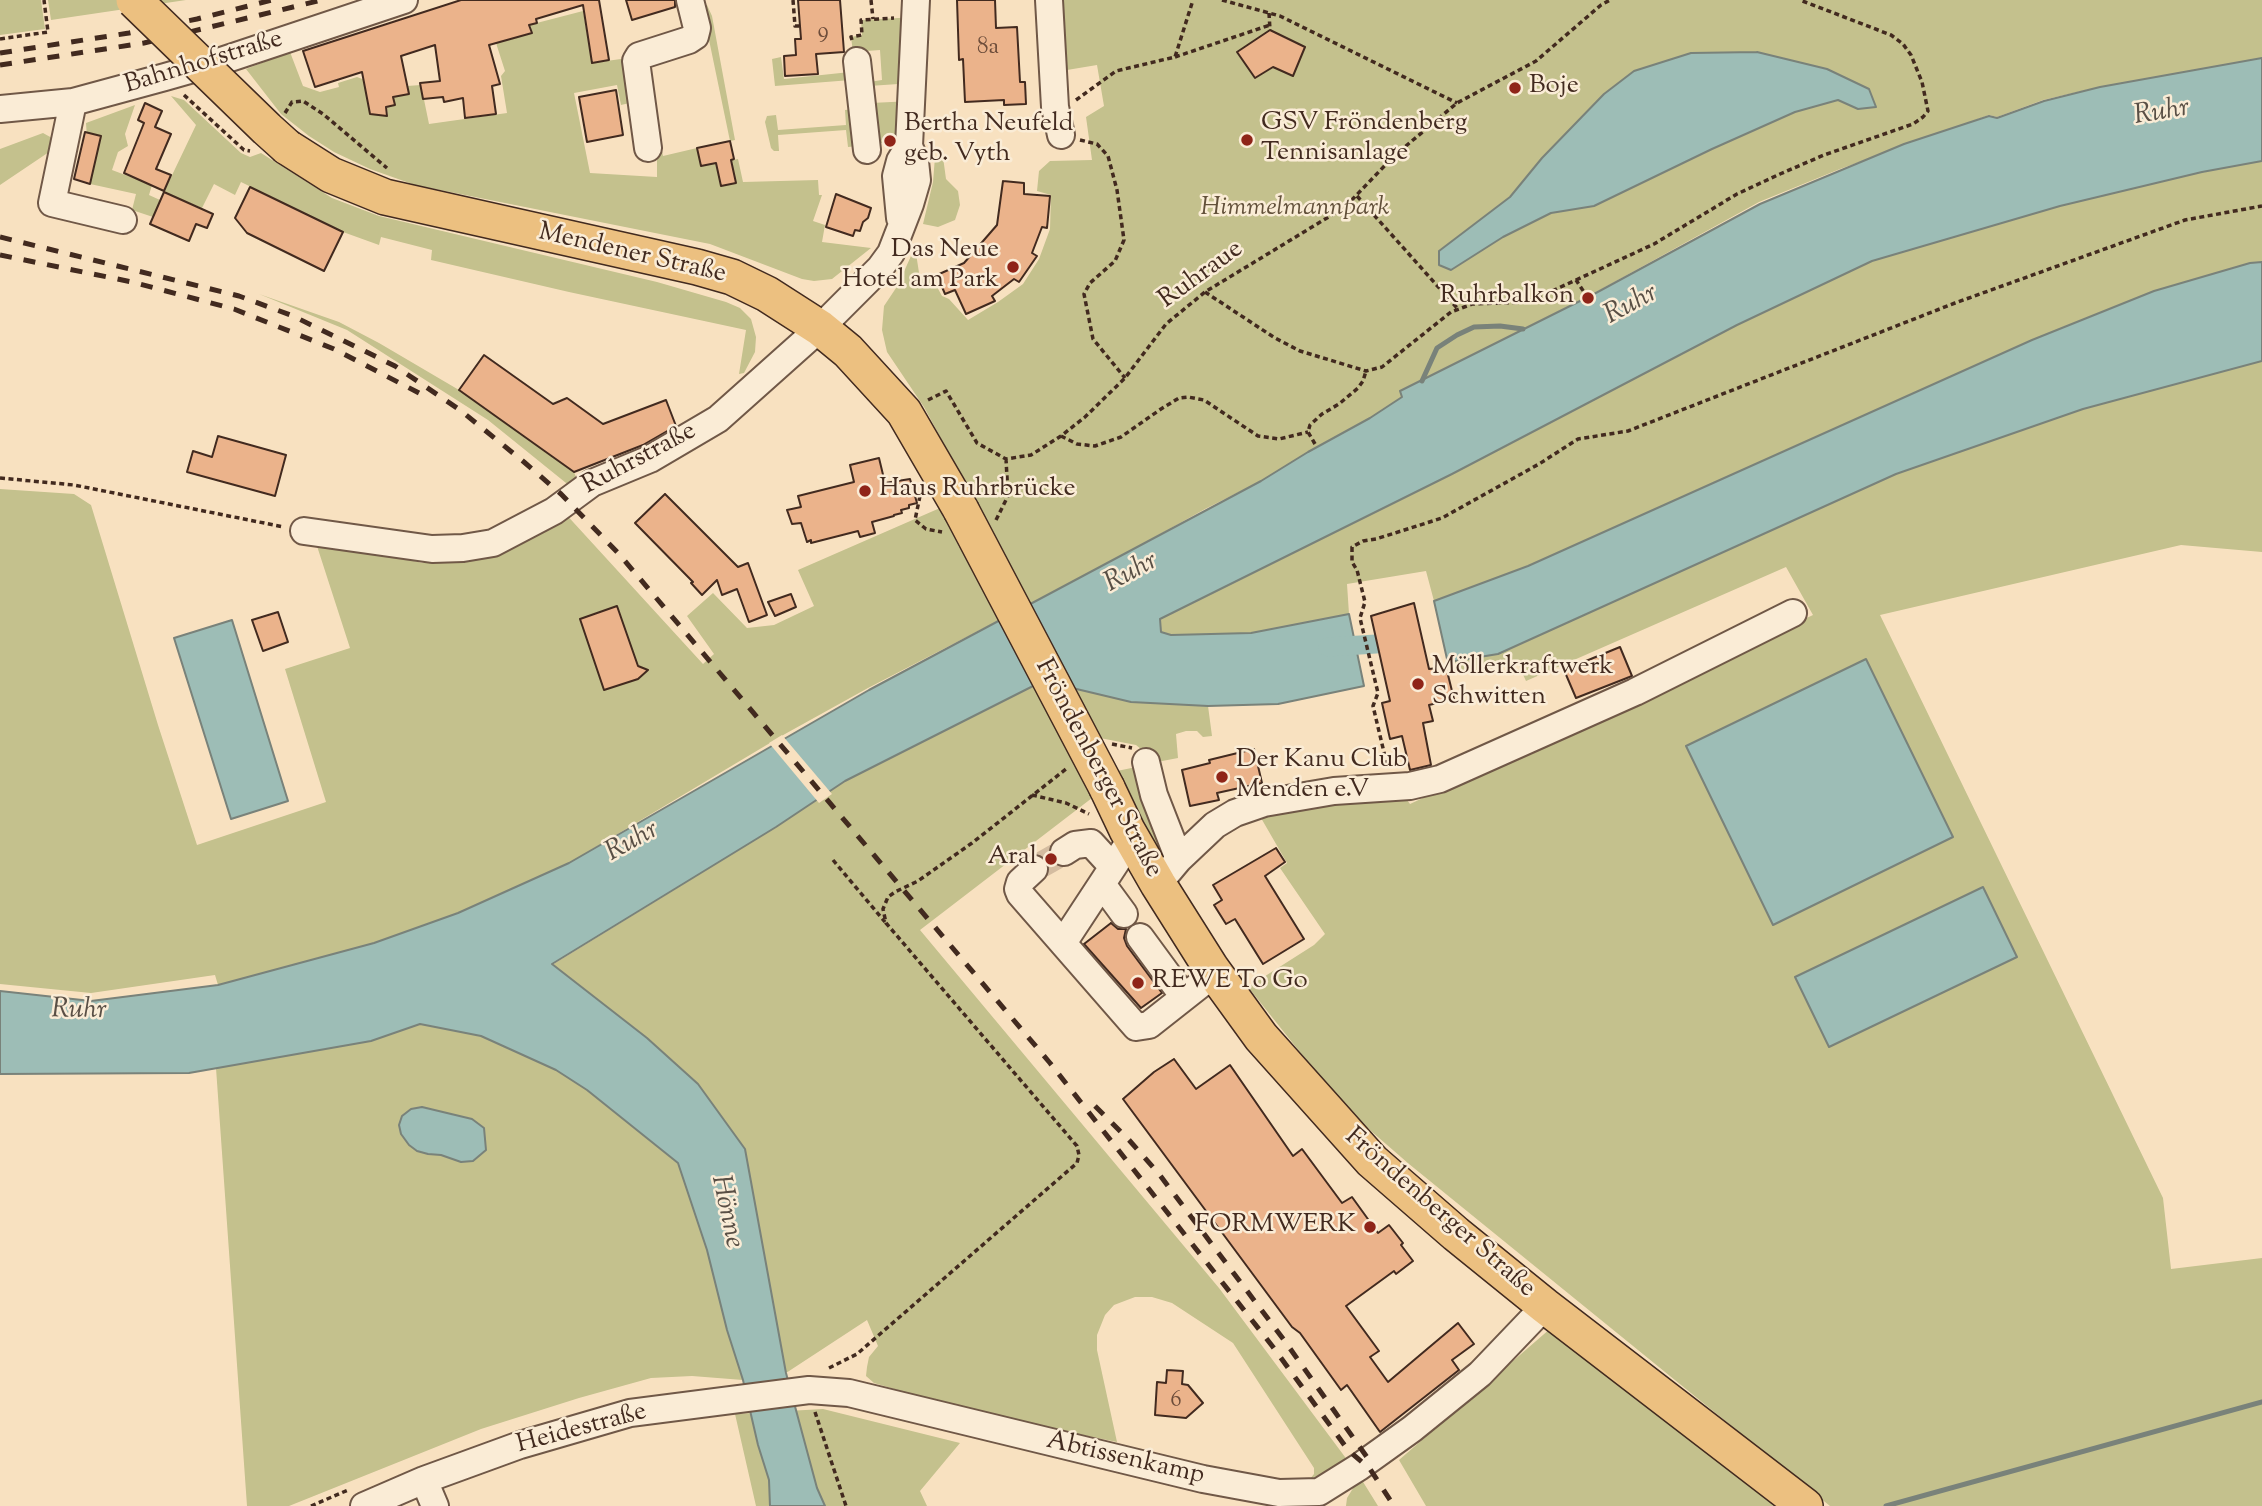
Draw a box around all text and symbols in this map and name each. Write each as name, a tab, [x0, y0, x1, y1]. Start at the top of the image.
house number: 9	[817, 19, 829, 47]
street label: Bahnhofstraße	[121, 25, 287, 103]
house number: 8a	[977, 35, 999, 63]
place label: Boje	[1529, 72, 1579, 104]
marker: Boje	[1507, 80, 1523, 96]
water label: Ruhr	[2132, 93, 2192, 135]
place label: GSV Fröndenberg Tennisanlage	[1261, 109, 1467, 170]
place label: Bertha Neufeld geb. Vyth	[904, 110, 1074, 172]
marker: GSV Fröndenberg Tennisanlage	[1239, 132, 1255, 148]
marker: Bertha Neufeld geb. Vyth	[882, 133, 898, 149]
park label: Himmelmannpark	[1201, 194, 1389, 226]
street label: Mendener Straße	[535, 218, 729, 292]
street label: Ruhraue	[1154, 235, 1250, 317]
place label: Das Neue Hotel am Park	[842, 236, 999, 298]
marker: Das Neue Hotel am Park	[1005, 259, 1021, 275]
water label: Ruhr	[1600, 278, 1664, 334]
place label: Ruhrbalkon	[1440, 282, 1574, 314]
marker: Ruhrbalkon	[1580, 290, 1596, 306]
street label: Ruhrstraße	[578, 417, 702, 503]
place label: Haus Ruhrbrücke	[879, 475, 1076, 507]
marker: Haus Ruhrbrücke	[857, 483, 873, 499]
water label: Ruhr	[1100, 546, 1164, 602]
place label: Möllerkraftwerk Schwitten	[1432, 653, 1613, 714]
street label: Fröndenberger Straße	[1026, 655, 1168, 883]
marker: Möllerkraftwerk Schwitten	[1410, 676, 1426, 692]
place label: Der Kanu Club Menden e.V	[1236, 746, 1407, 808]
marker: Der Kanu Club Menden e.V	[1214, 769, 1230, 785]
water label: Ruhr	[601, 815, 665, 871]
place label: Aral	[987, 843, 1037, 875]
marker: Aral	[1043, 851, 1059, 867]
place label: REWE To Go	[1152, 967, 1308, 999]
marker: REWE To Go	[1130, 975, 1146, 991]
water label: Ruhr	[51, 995, 107, 1029]
street label: Fröndenberger Straße	[1337, 1123, 1541, 1305]
water label: Hönne	[701, 1173, 749, 1251]
place label: FORMWERK	[1195, 1211, 1356, 1243]
marker: FORMWERK	[1362, 1219, 1378, 1235]
house number: 6	[1170, 1388, 1182, 1416]
street label: Heidestraße	[514, 1398, 650, 1462]
street label: Abtissenkamp	[1043, 1427, 1207, 1493]

